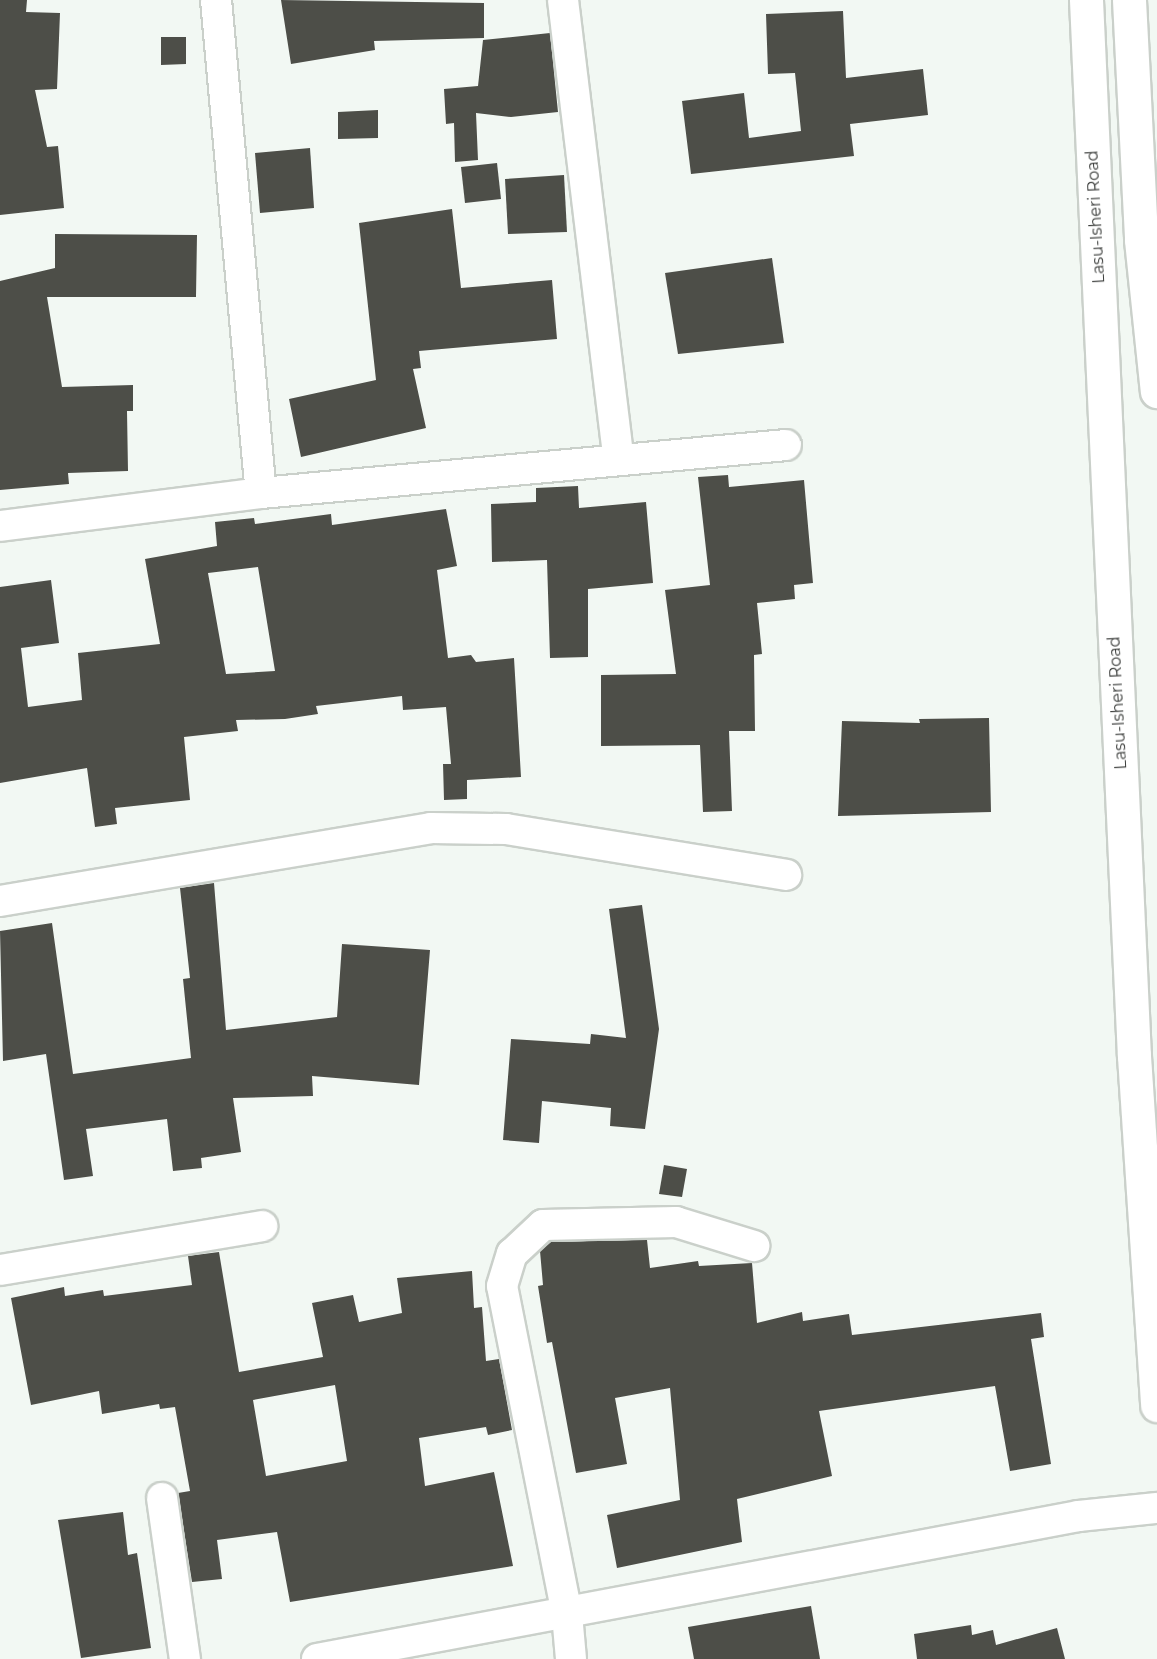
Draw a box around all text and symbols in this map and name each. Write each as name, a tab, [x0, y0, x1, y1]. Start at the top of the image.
street label: Lasu-Isheri Road	[1083, 150, 1109, 284]
street label: Lasu-Isheri Road	[1105, 636, 1131, 770]

